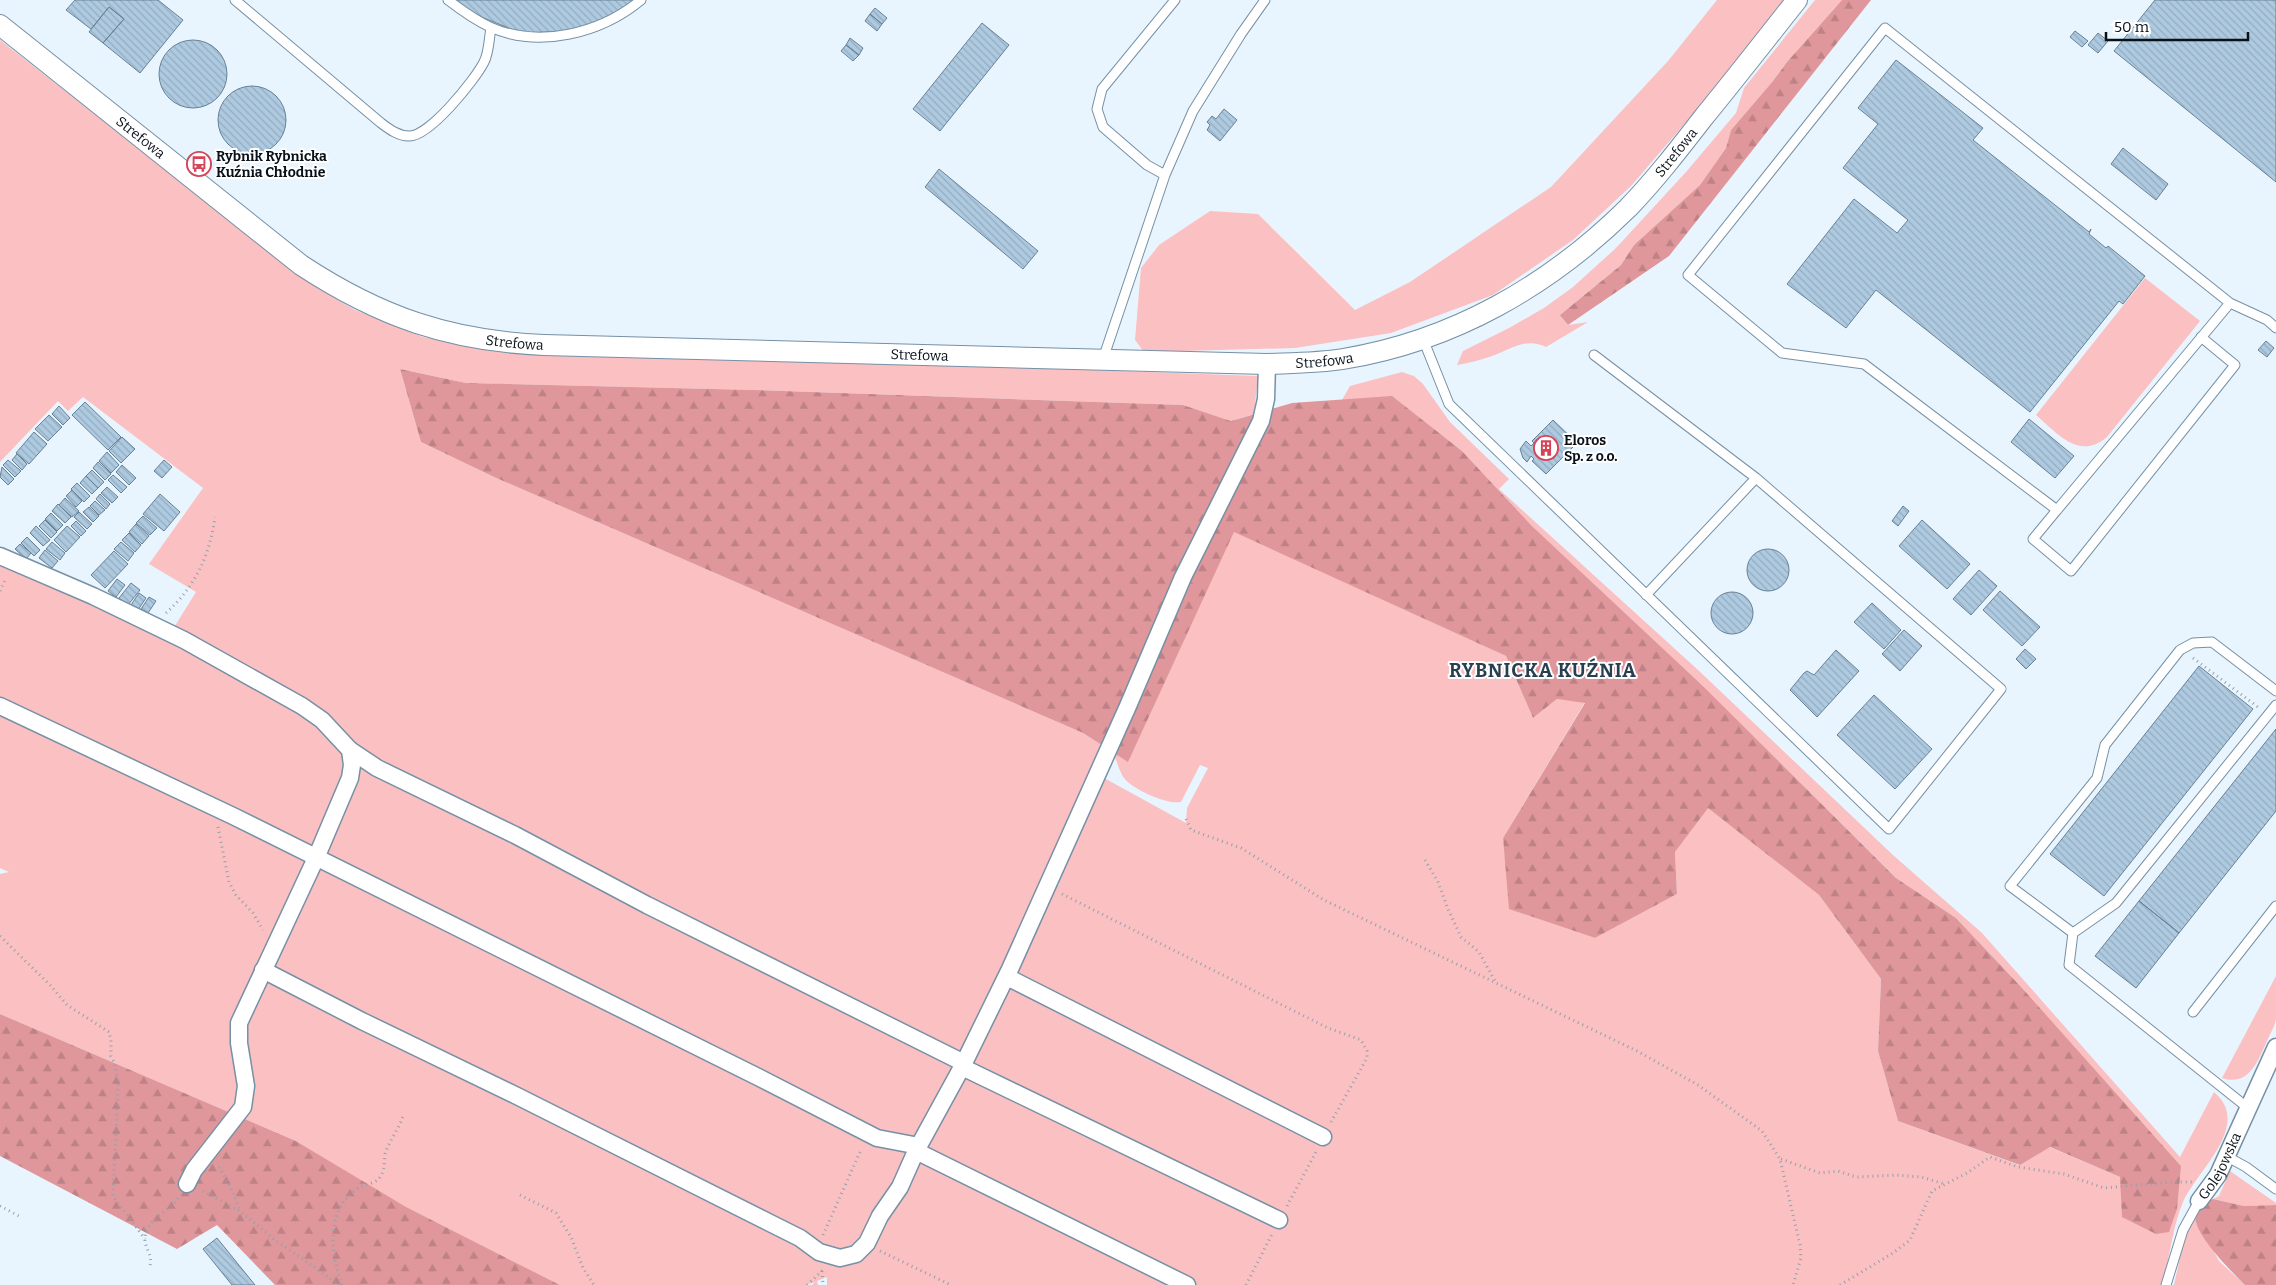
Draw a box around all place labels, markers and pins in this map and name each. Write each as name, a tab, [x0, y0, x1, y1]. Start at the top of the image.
place label: Rybnik Rybnicka Kuźnia Chłodnie	[216, 148, 327, 181]
bus stop icon: Rybnik Rybnicka Kuźnia Chłodnie	[186, 151, 212, 177]
place label: Eloros Sp. z o.o.	[1564, 432, 1618, 465]
building icon: Eloros Sp. z o.o.	[1533, 435, 1559, 461]

